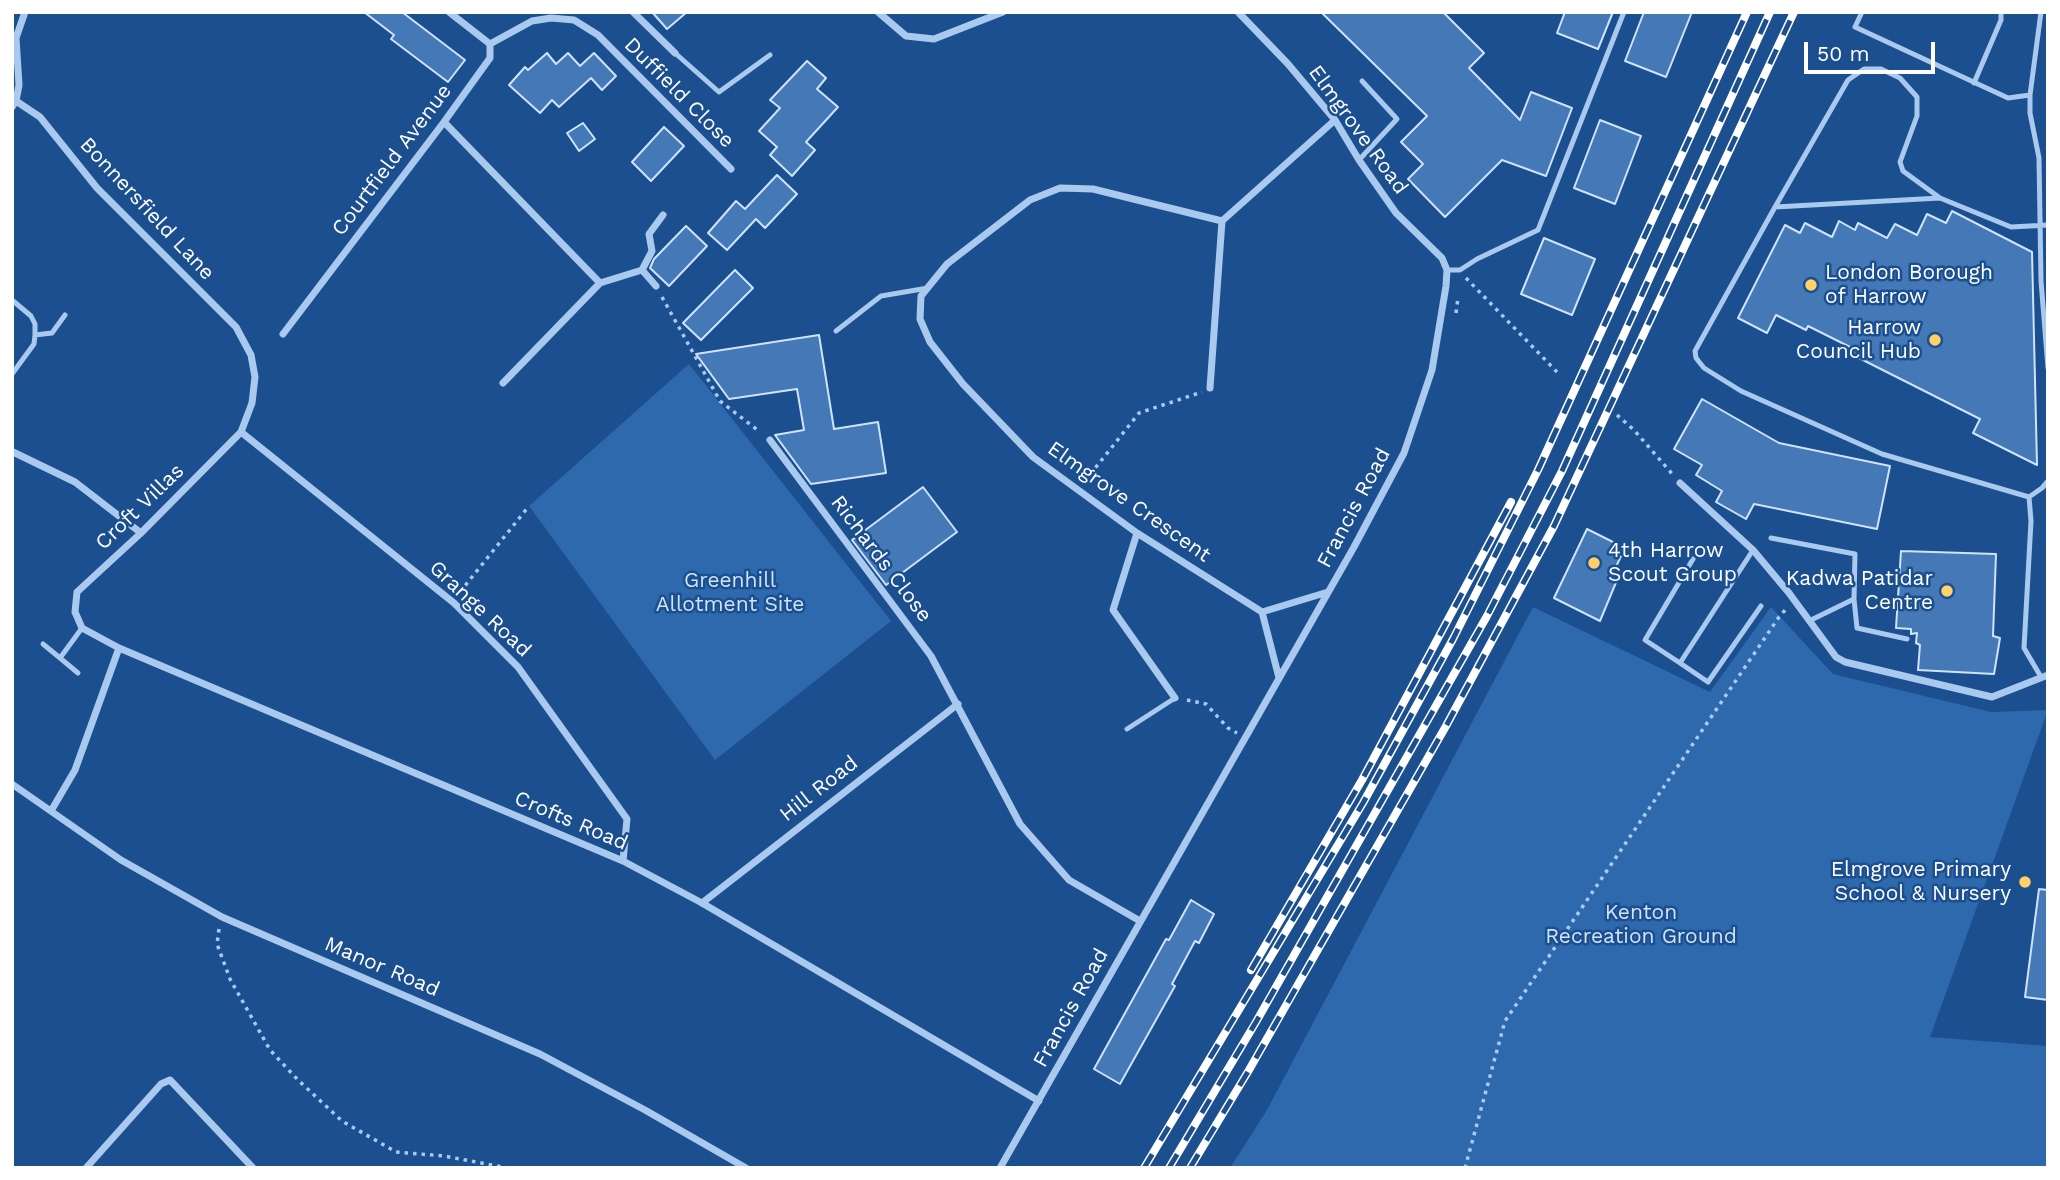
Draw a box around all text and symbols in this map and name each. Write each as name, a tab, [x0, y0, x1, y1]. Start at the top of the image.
scale bar	[1808, 28, 1939, 72]
street label: Duffield Close	[619, 33, 739, 153]
text: 50 m	[1817, 41, 1869, 66]
street label: Elmgrove Road	[1303, 61, 1413, 199]
street label: Courtfield Avenue	[327, 79, 457, 241]
street label: Bonnersfield Lane	[74, 132, 220, 286]
place label: London Borough of Harrow	[1825, 260, 1993, 310]
marker: London Borough of Harrow	[1803, 277, 1819, 293]
place label: Harrow Council Hub	[1796, 315, 1921, 365]
marker: Harrow Council Hub	[1927, 332, 1943, 348]
street label: Elmgrove Crescent	[1043, 436, 1215, 568]
street label: Francis Road	[1312, 444, 1396, 572]
street label: Croft Villas	[91, 459, 189, 555]
street label: Richards Close	[825, 491, 937, 627]
place label: 4th Harrow Scout Group	[1608, 538, 1737, 588]
street label: Grange Road	[424, 555, 536, 663]
marker: 4th Harrow Scout Group	[1586, 555, 1602, 571]
place label: Kadwa Patidar Centre	[1786, 566, 1933, 616]
park label: Greenhill Allotment Site	[656, 568, 804, 618]
marker: Kadwa Patidar Centre	[1939, 583, 1955, 599]
street label: Hill Road	[775, 751, 863, 827]
street label: Crofts Road	[511, 786, 631, 856]
place label: Elmgrove Primary School & Nursery	[1831, 857, 2011, 907]
marker: Elmgrove Primary School & Nursery	[2017, 874, 2033, 890]
park label: Kenton Recreation Ground	[1545, 900, 1737, 950]
street label: Manor Road	[321, 932, 443, 1002]
street label: Francis Road	[1028, 944, 1114, 1072]

